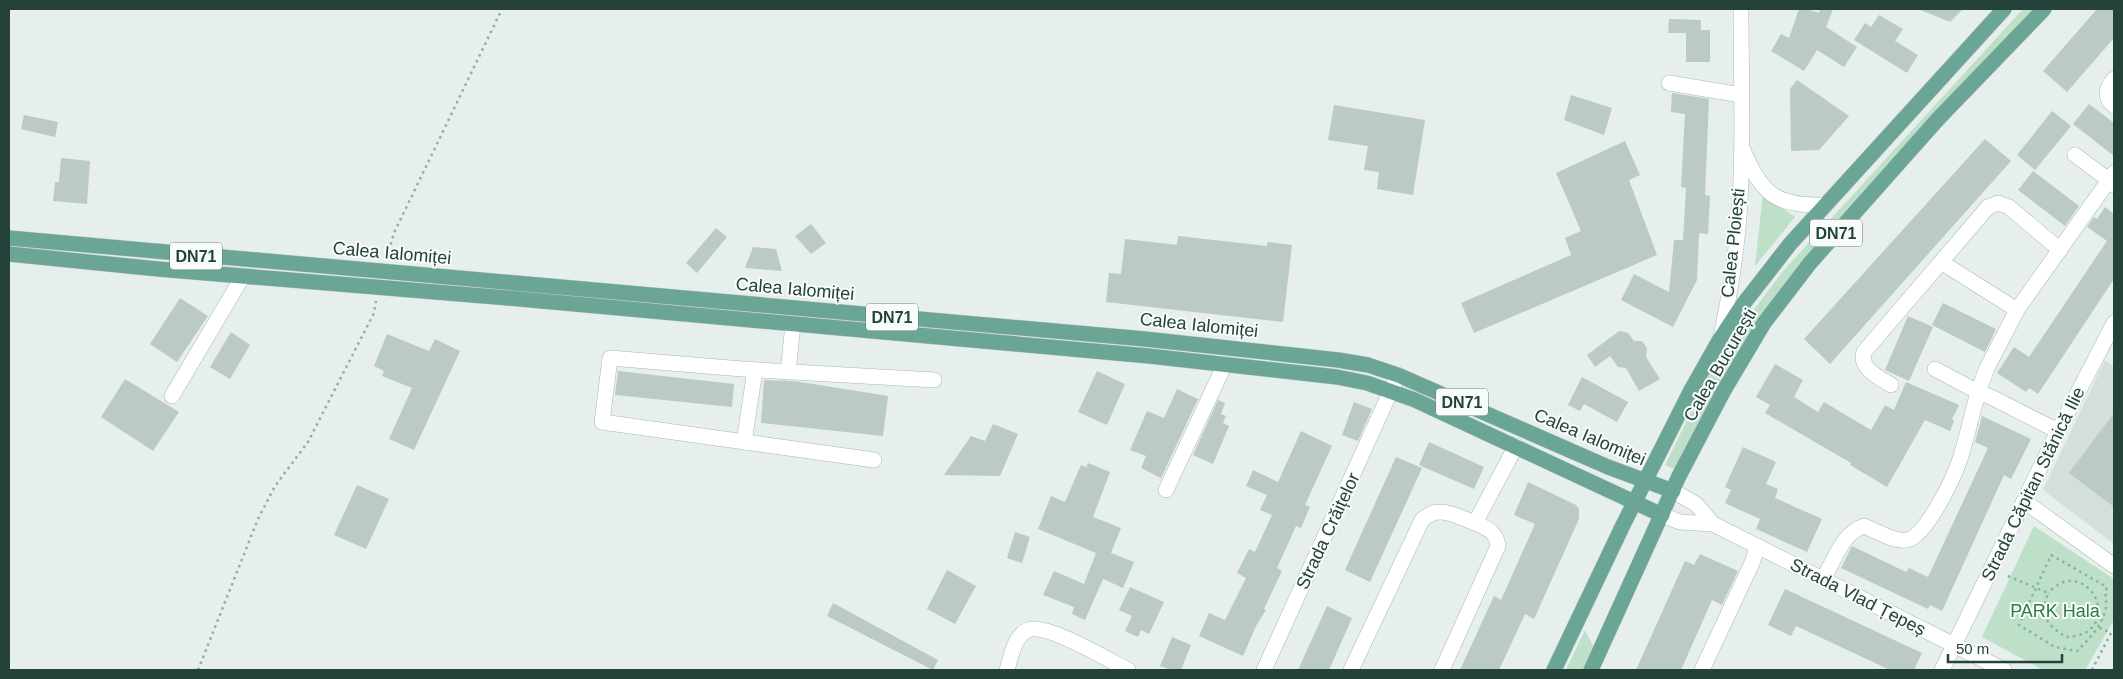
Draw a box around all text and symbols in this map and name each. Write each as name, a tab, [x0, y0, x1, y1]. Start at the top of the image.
street label: Calea Ploiești	[1717, 187, 1749, 299]
road number: DN71	[1810, 220, 1862, 247]
street label: Calea Ialomiței	[332, 238, 452, 268]
road number: DN71	[170, 242, 222, 270]
street label: Calea Ialomiței	[735, 274, 855, 304]
road number: DN71	[866, 304, 918, 330]
street label: Calea București	[1680, 305, 1760, 425]
street label: Calea Ialomiței	[1139, 309, 1259, 341]
street label: Strada Căpitan Stănică Ilie	[1977, 384, 2089, 584]
road number: DN71	[1436, 388, 1488, 416]
street label: Calea Ialomiței	[1531, 405, 1649, 469]
street label: Strada Crăițelor	[1292, 470, 1364, 592]
street label: Strada Vlad Țepeș	[1787, 554, 1929, 640]
park label: PARK Hala	[2010, 601, 2101, 621]
scale bar	[1948, 632, 2062, 664]
text: 50 m	[1956, 640, 1989, 657]

